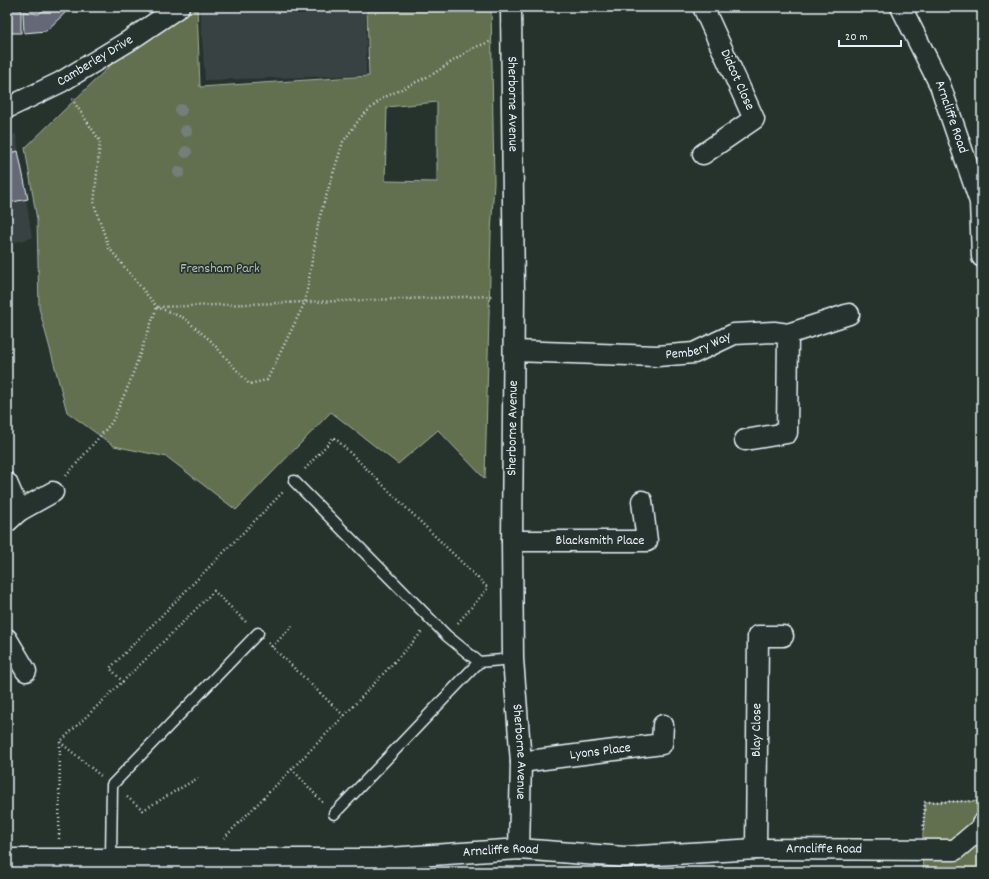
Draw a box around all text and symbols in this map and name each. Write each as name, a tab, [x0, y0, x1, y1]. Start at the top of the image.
scale bar	[839, 22, 901, 48]
text: 20 m	[845, 29, 868, 46]
street label: Camberley Drive	[53, 30, 137, 92]
street label: Didcot Close	[715, 46, 759, 114]
street label: Sherborne Avenue	[502, 56, 523, 152]
street label: Arncliffe Road	[929, 77, 973, 156]
park label: Frensham Park	[180, 259, 260, 279]
street label: Pembery Way	[665, 327, 735, 365]
street label: Sherborne Avenue	[502, 380, 524, 476]
street label: Blacksmith Place	[556, 531, 644, 551]
street label: Sherborne Avenue	[507, 703, 531, 800]
street label: Blay Close	[747, 703, 767, 757]
street label: Lyons Place	[569, 738, 632, 766]
street label: Arncliffe Road	[462, 839, 539, 863]
street label: Arncliffe Road	[786, 839, 862, 860]

